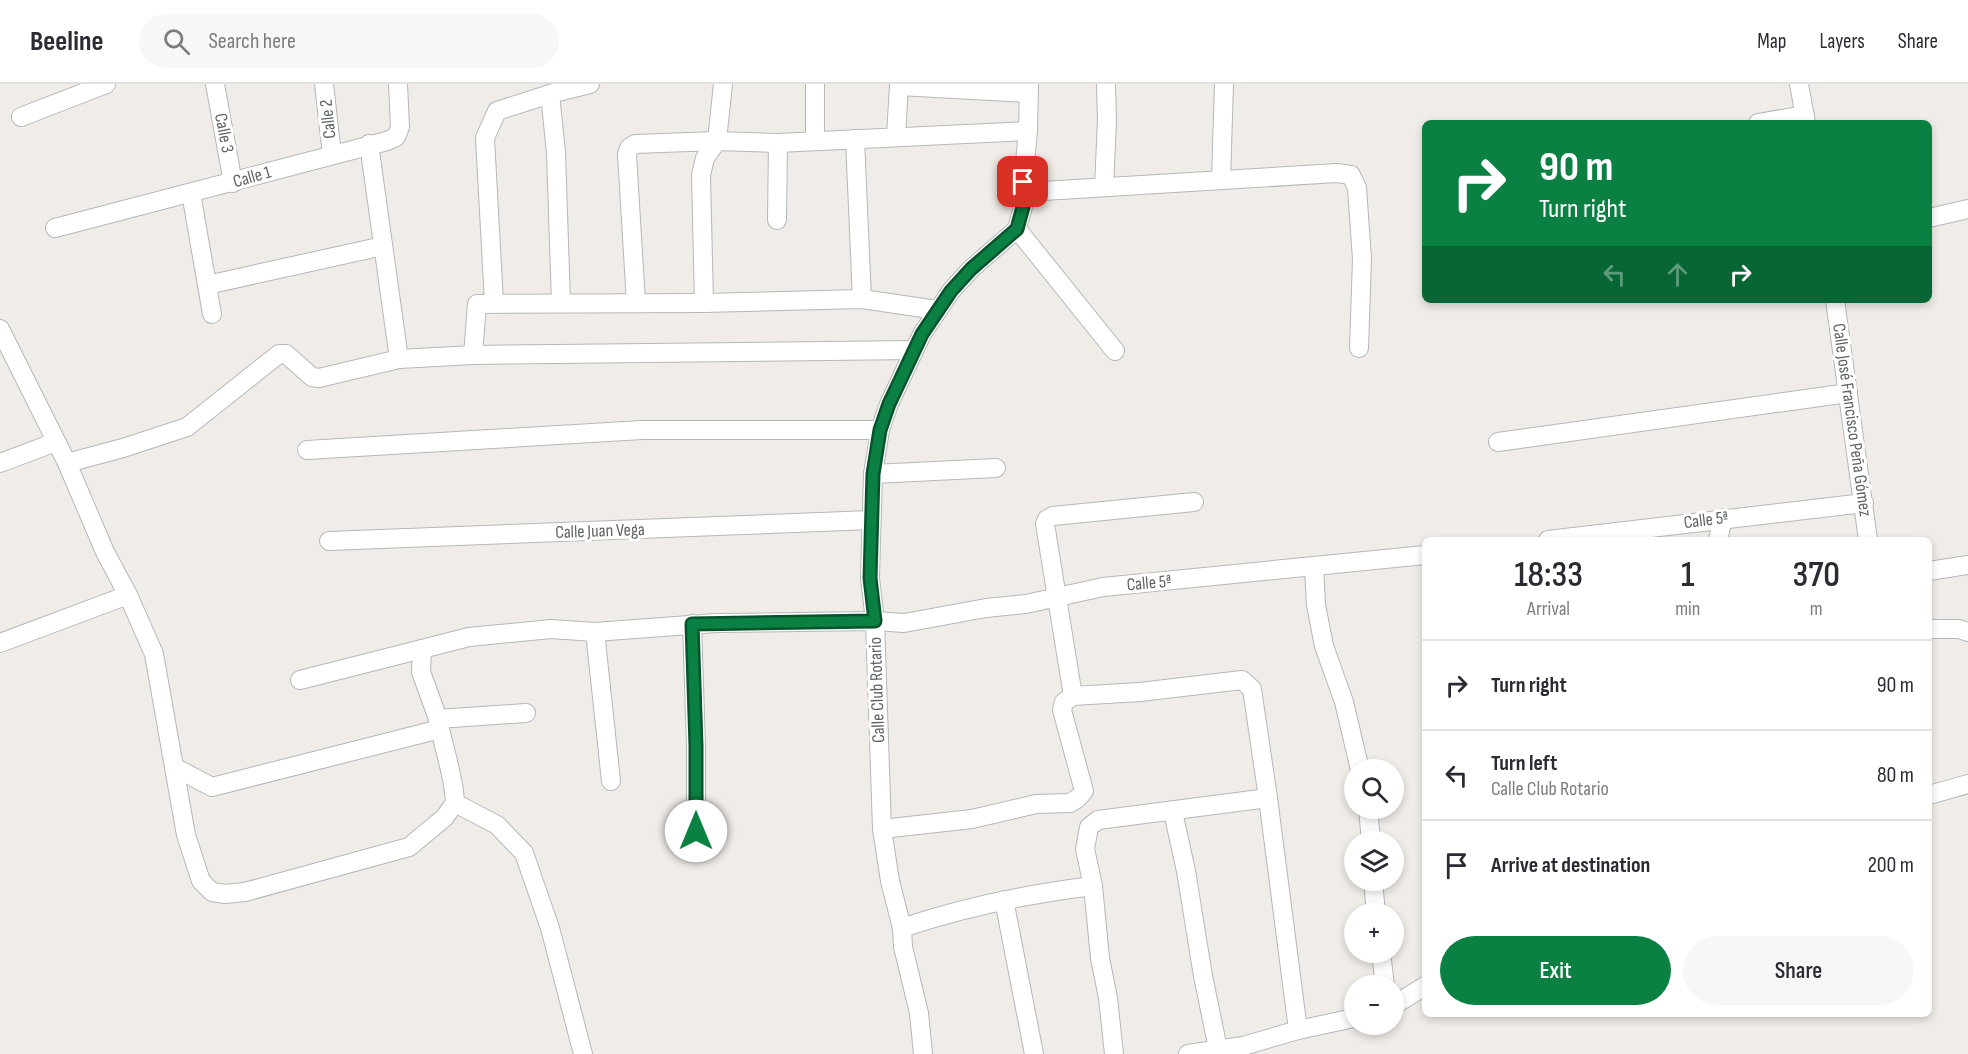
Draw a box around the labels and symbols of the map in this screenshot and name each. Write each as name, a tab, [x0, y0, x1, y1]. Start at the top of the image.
street label: Calle 2	[315, 98, 341, 140]
street label: Calle 3	[210, 112, 238, 154]
pin	[997, 156, 1048, 207]
street label: Calle 1	[231, 161, 274, 192]
street label: Calle José Francisco Peña Gómez	[1828, 322, 1876, 518]
street label: Calle 5ª	[1683, 507, 1729, 533]
street label: Calle Juan Vega	[555, 519, 645, 543]
street label: Calle 5ª	[1126, 571, 1172, 595]
street label: Calle Club Rotario	[865, 637, 889, 743]
position arrow	[664, 799, 728, 863]

